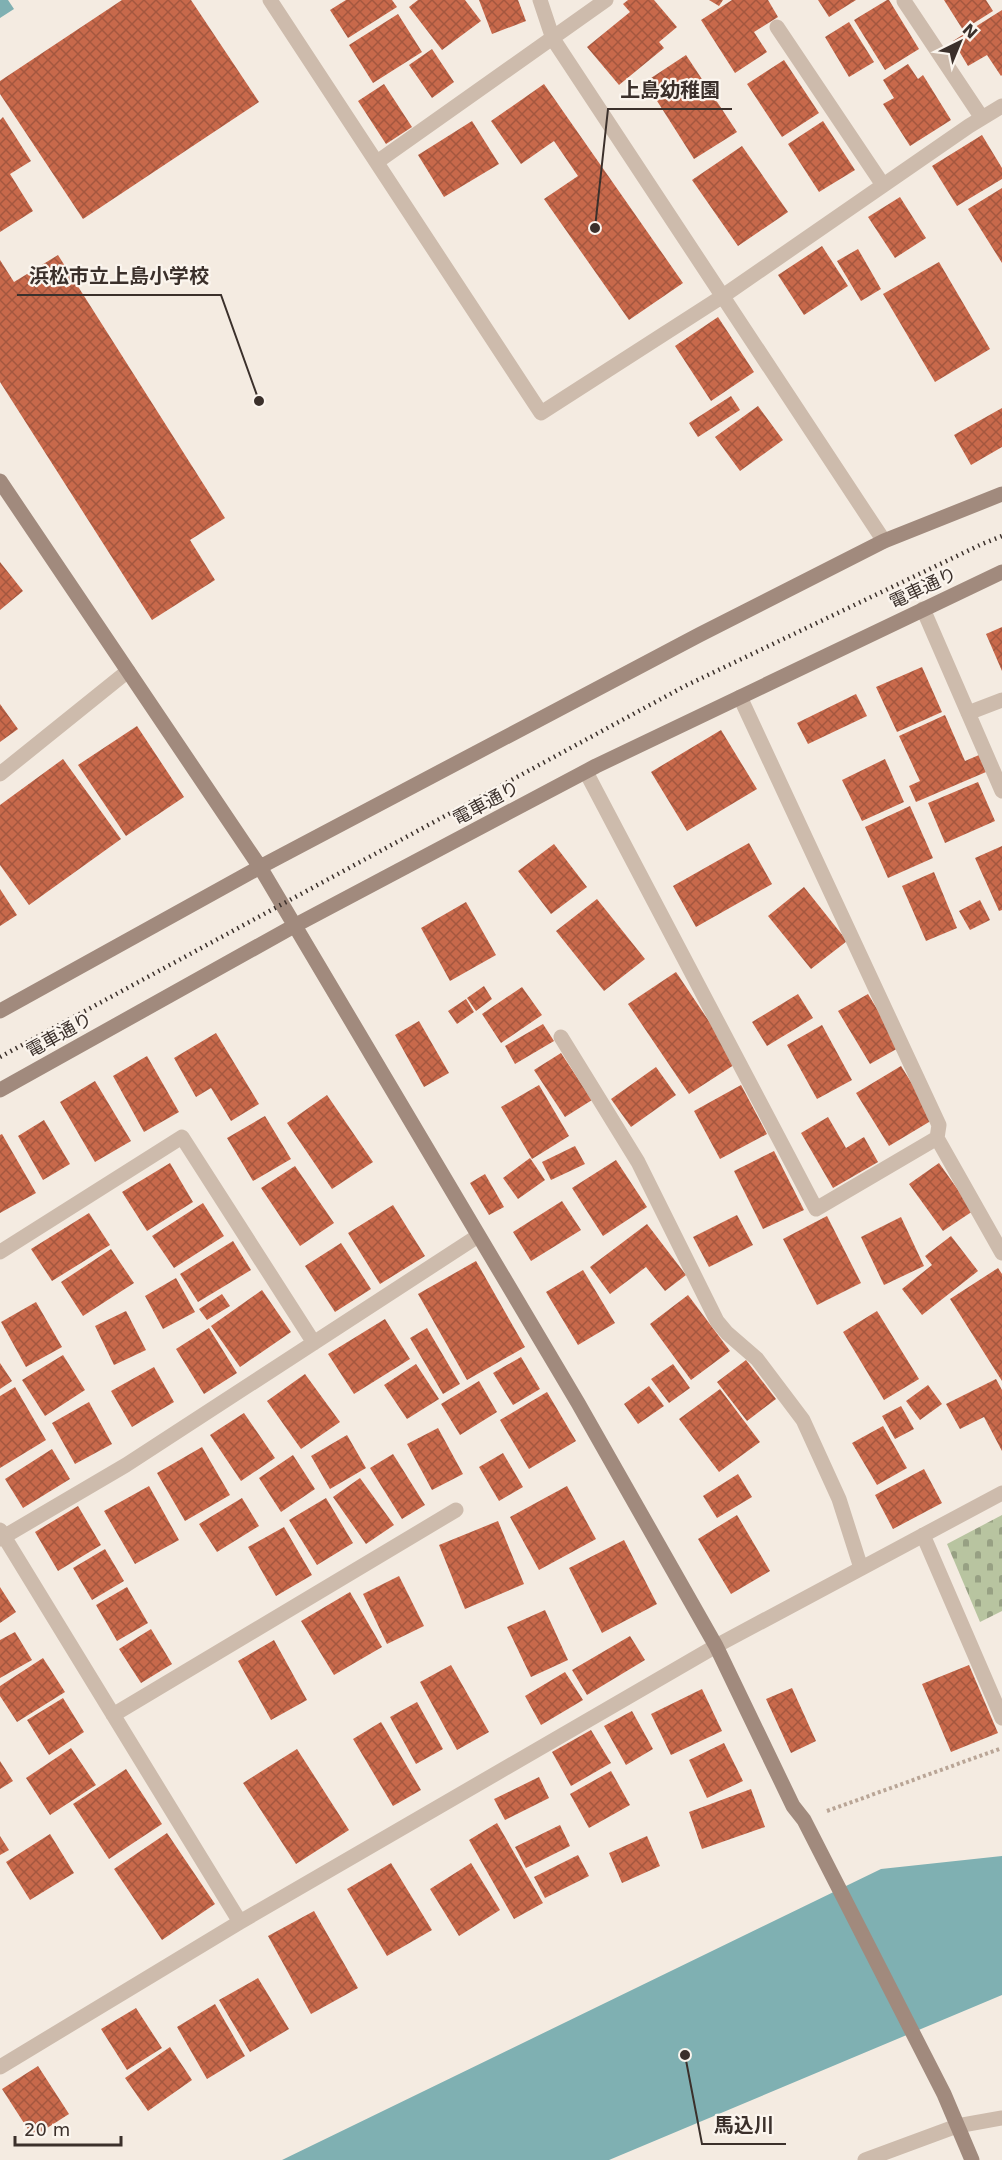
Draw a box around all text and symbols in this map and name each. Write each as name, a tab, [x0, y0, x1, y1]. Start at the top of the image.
north arrow	[930, 12, 990, 72]
text: N	[959, 20, 981, 43]
callout: 上島幼稚園	[608, 71, 732, 109]
text: 上島幼稚園	[620, 78, 720, 102]
callout: 浜松市立上島小学校	[17, 257, 221, 295]
text: 浜松市立上島小学校	[29, 264, 209, 288]
street label: 電車通り	[886, 563, 960, 612]
street label: 電車通り	[449, 776, 522, 829]
street label: 電車通り	[22, 1008, 95, 1061]
callout: 馬込川	[702, 2106, 786, 2144]
scale bar	[15, 2109, 122, 2147]
text: 馬込川	[714, 2113, 774, 2137]
text: 20 m	[24, 2119, 70, 2140]

